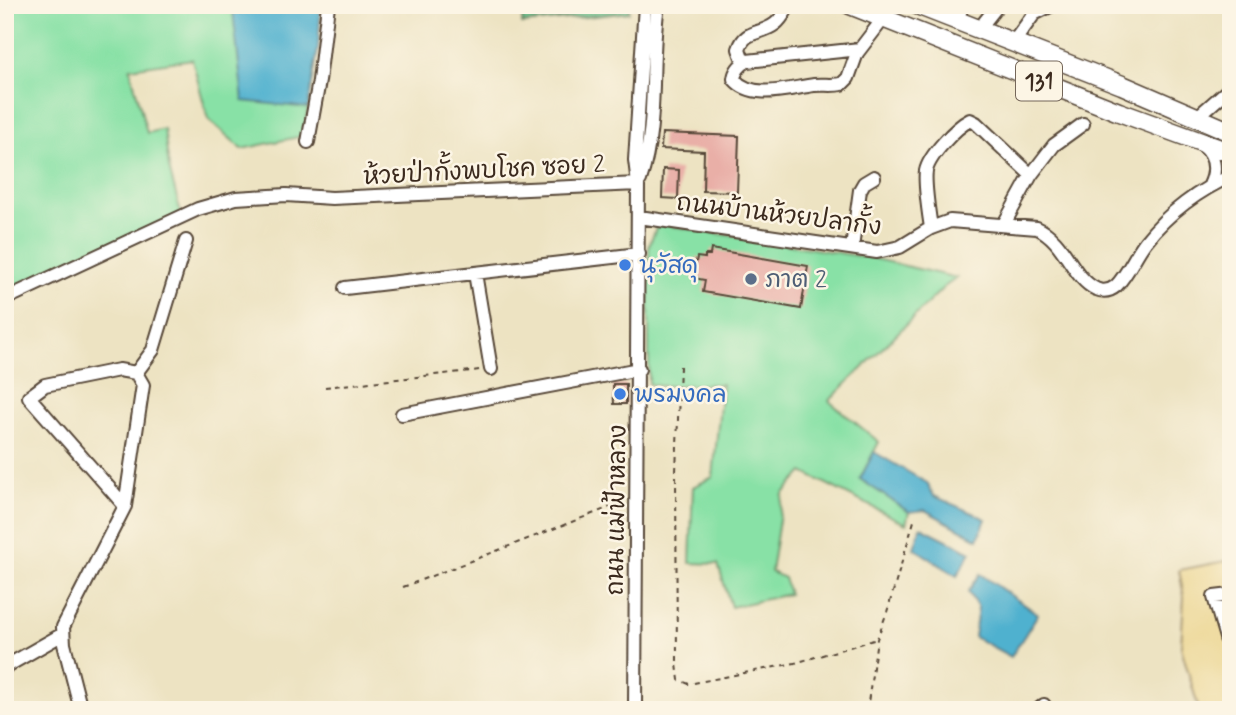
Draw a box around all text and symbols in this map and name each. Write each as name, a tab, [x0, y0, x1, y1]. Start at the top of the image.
road number: 131	[1016, 61, 1062, 100]
street label: ห้วยป่ากั้งพบโชค ซอย 2	[362, 142, 606, 193]
street label: ถนนบ้านห้วยปลากั้ง	[675, 180, 884, 243]
place label: นุวัสดุ	[639, 251, 698, 283]
marker: นุวัสดุ	[617, 257, 633, 273]
place label: ภาต 2	[765, 265, 827, 296]
marker: ภาต 2	[743, 271, 759, 287]
place label: พรมงคล	[634, 380, 726, 411]
marker: พรมงคล	[612, 386, 628, 402]
street label: ถนน แม่ฟ้าหลวง	[600, 424, 634, 596]

